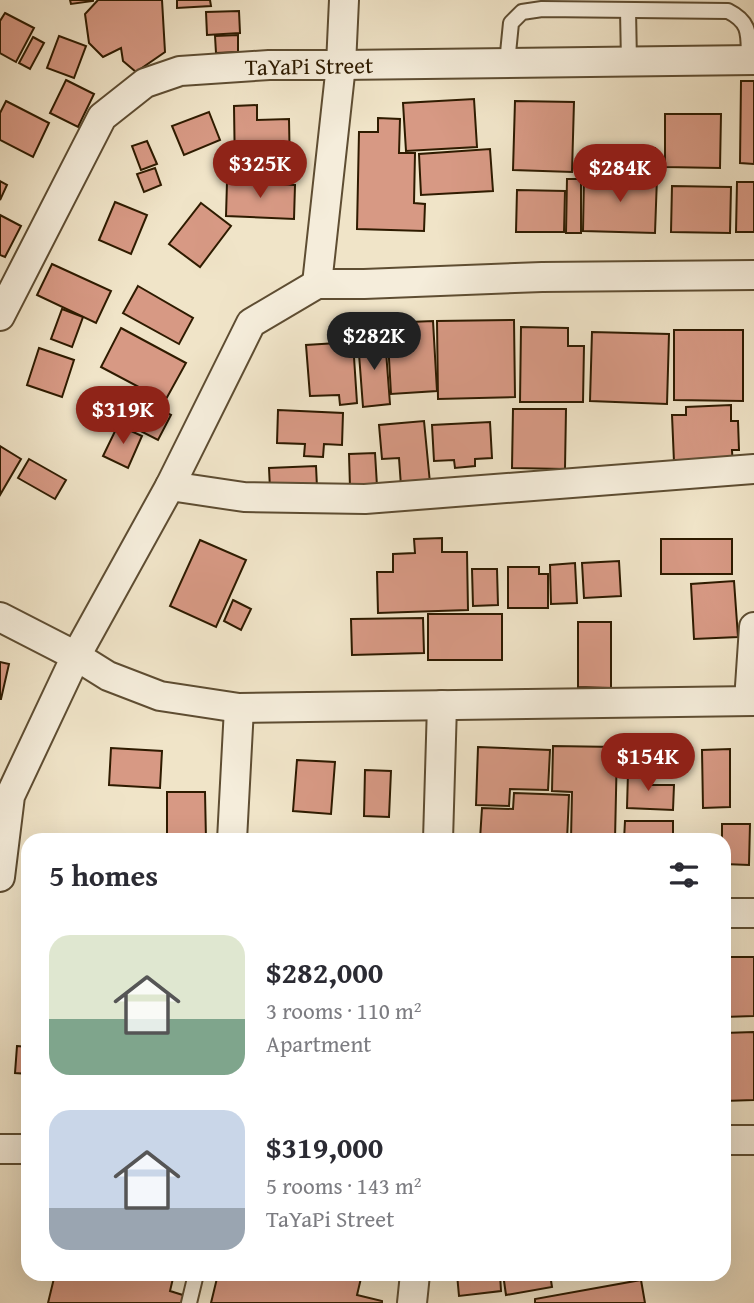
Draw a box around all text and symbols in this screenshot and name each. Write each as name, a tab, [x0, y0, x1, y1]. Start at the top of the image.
street label: TaYaPi Street	[245, 48, 373, 83]
pin: $325K	[211, 140, 309, 200]
pin: $284K	[571, 144, 669, 204]
text: $325K	[229, 146, 291, 179]
text: $284K	[589, 150, 651, 183]
pin: $282K	[325, 312, 423, 372]
text: $282K	[343, 318, 405, 351]
pin: $319K	[74, 386, 172, 446]
text: $319K	[92, 392, 154, 425]
pin: $154K	[599, 734, 697, 793]
text: $154K	[617, 739, 679, 772]
text: 5 homes	[49, 853, 158, 897]
icon: filters	[665, 856, 703, 894]
text: $282,000	[266, 950, 383, 994]
icon: home	[105, 963, 189, 1047]
text: 3 rooms · 110 m²	[266, 994, 421, 1027]
text: Apartment	[266, 1027, 371, 1060]
text: $319,000	[266, 1125, 383, 1169]
icon: home	[105, 1138, 189, 1222]
text: 5 rooms · 143 m²	[266, 1169, 421, 1202]
text: TaYaPi Street	[266, 1202, 394, 1235]

